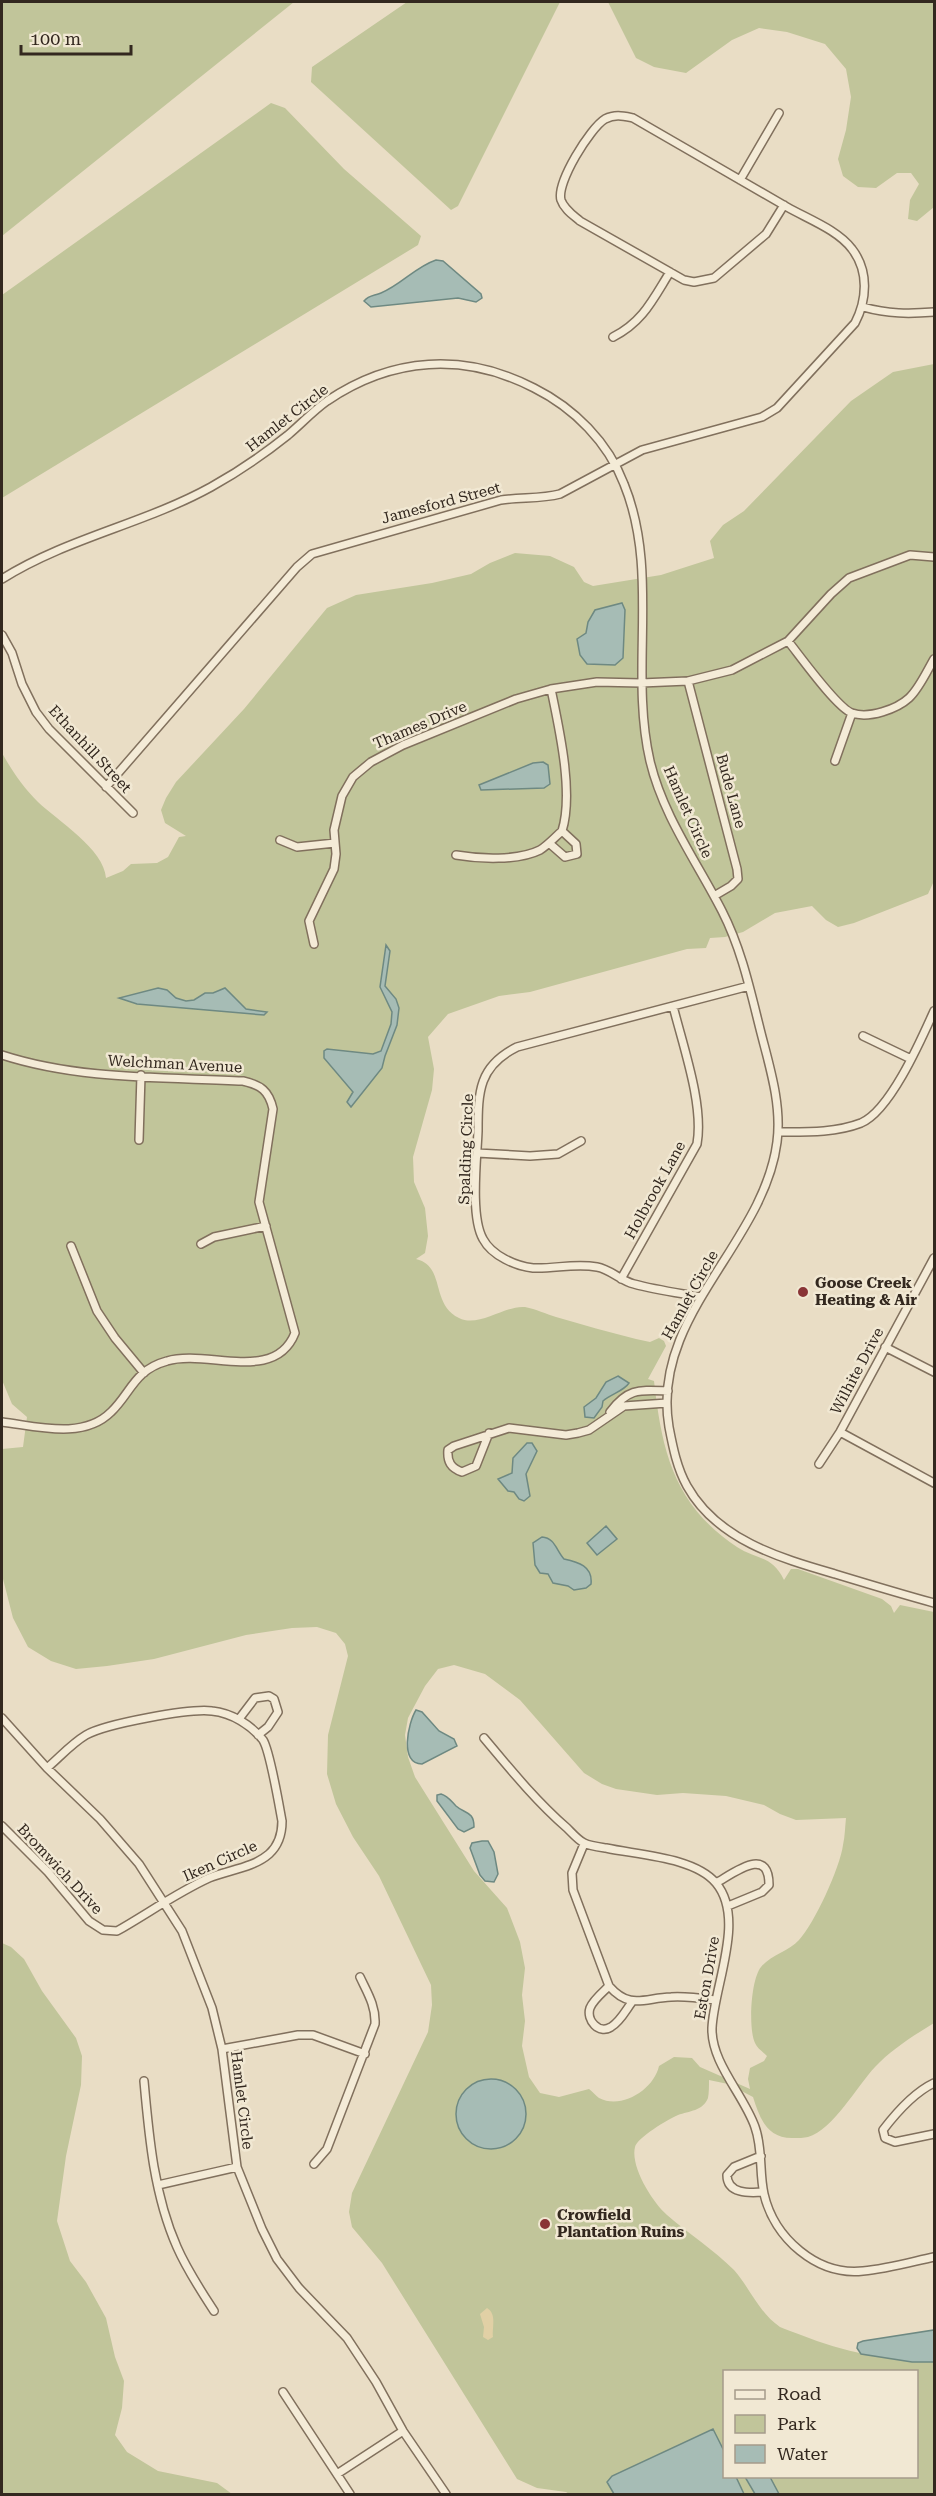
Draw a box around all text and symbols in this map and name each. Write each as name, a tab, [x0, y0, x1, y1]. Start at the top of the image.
scale bar	[21, 18, 130, 56]
text: 100 m	[30, 28, 81, 49]
street label: Hamlet Circle	[242, 380, 332, 456]
street label: Jamesford Street	[379, 478, 503, 528]
street label: Thames Drive	[371, 697, 469, 753]
street label: Ethanhill Street	[45, 702, 135, 797]
street label: Bude Lane	[712, 752, 750, 830]
street label: Hamlet Circle	[660, 763, 716, 861]
street label: Welchman Avenue	[107, 1051, 243, 1077]
street label: Spalding Circle	[455, 1093, 477, 1205]
street label: Holbrook Lane	[621, 1138, 689, 1242]
street label: Hamlet Circle	[658, 1247, 722, 1343]
place label: Goose Creek Heating & Air	[815, 1274, 917, 1309]
marker: Goose Creek Heating & Air	[796, 1285, 810, 1299]
street label: Wilhite Drive	[827, 1325, 887, 1417]
street label: Bromwich Drive	[14, 1820, 106, 1918]
street label: Iken Circle	[180, 1837, 260, 1885]
street label: Eston Drive	[691, 1935, 723, 2021]
street label: Hamlet Circle	[227, 2050, 257, 2150]
place label: Crowfield Plantation Ruins	[557, 2206, 685, 2241]
marker: Crowfield Plantation Ruins	[538, 2217, 552, 2231]
legend	[723, 2370, 918, 2478]
text: Road	[777, 2383, 822, 2404]
text: Park	[777, 2413, 817, 2434]
text: Water	[777, 2443, 828, 2464]

